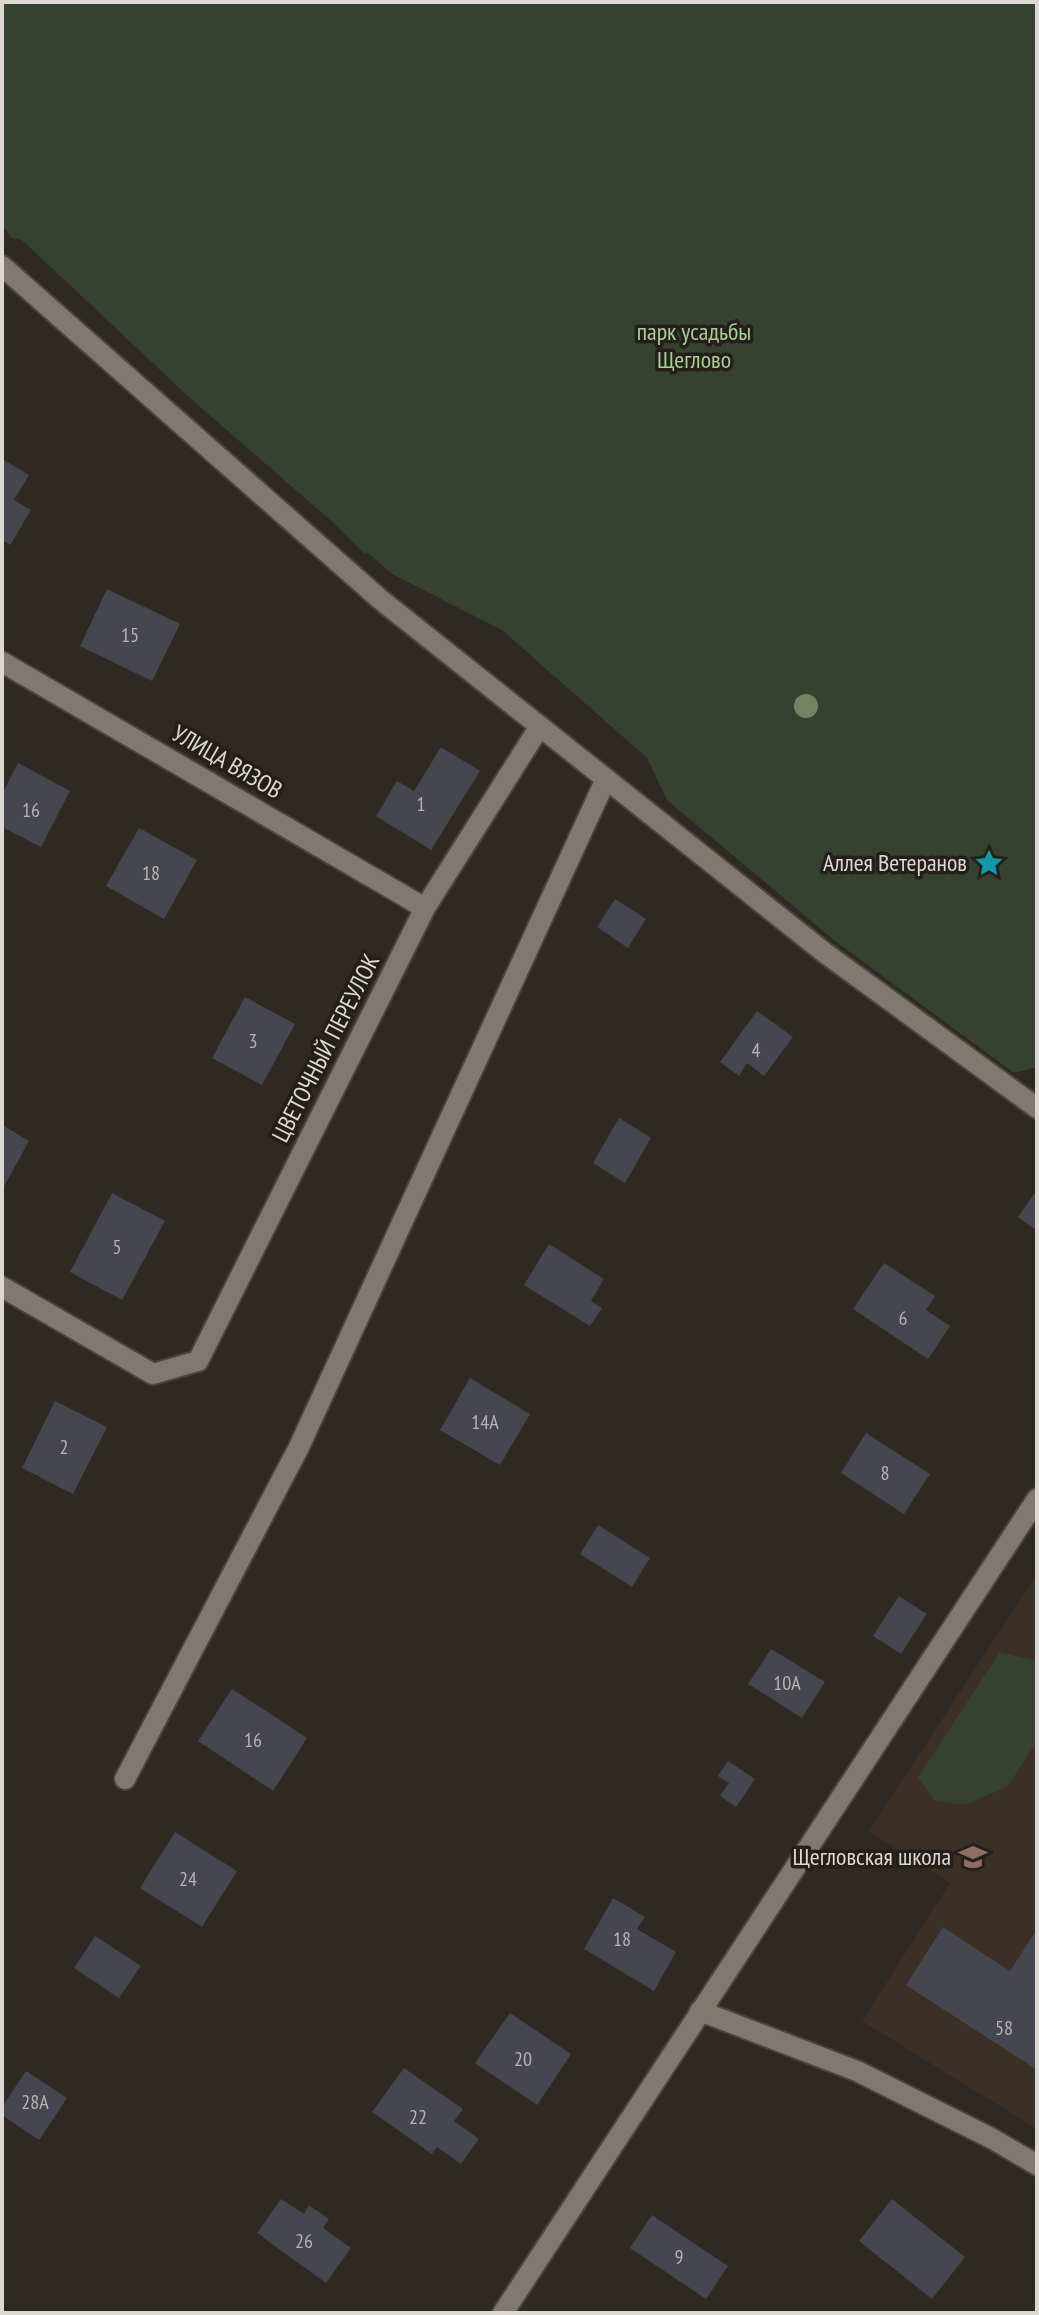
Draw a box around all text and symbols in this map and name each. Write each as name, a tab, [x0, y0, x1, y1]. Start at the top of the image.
park label: парк усадьбы Щеглово	[637, 316, 751, 375]
house number: 15	[121, 622, 139, 648]
street label: УЛИЦА ВЯЗОВ	[167, 718, 288, 805]
house number: 1	[417, 791, 426, 817]
house number: 16	[22, 797, 40, 823]
place label: Аллея Ветеранов	[823, 847, 967, 878]
place icon: Аллея Ветеранов	[974, 848, 1004, 878]
house number: 18	[142, 860, 160, 886]
street label: ЦВЕТОЧНЫЙ ПЕРЕУЛОК	[265, 948, 386, 1147]
house number: 3	[249, 1028, 258, 1054]
house number: 4	[752, 1037, 761, 1063]
house number: 5	[113, 1234, 122, 1260]
house number: 6	[899, 1305, 908, 1331]
house number: 14А	[471, 1409, 499, 1435]
house number: 2	[60, 1434, 69, 1460]
house number: 8	[881, 1460, 890, 1486]
house number: 10А	[773, 1670, 801, 1696]
house number: 16	[244, 1727, 262, 1753]
place label: Щегловская школа	[792, 1841, 951, 1872]
school or university icon: Щегловская школа	[958, 1842, 988, 1872]
house number: 24	[179, 1866, 197, 1892]
house number: 18	[613, 1926, 631, 1952]
house number: 58	[995, 2015, 1013, 2041]
house number: 20	[514, 2046, 532, 2072]
house number: 28А	[21, 2089, 49, 2115]
house number: 22	[409, 2104, 427, 2130]
house number: 26	[295, 2228, 313, 2254]
house number: 9	[675, 2244, 684, 2270]

